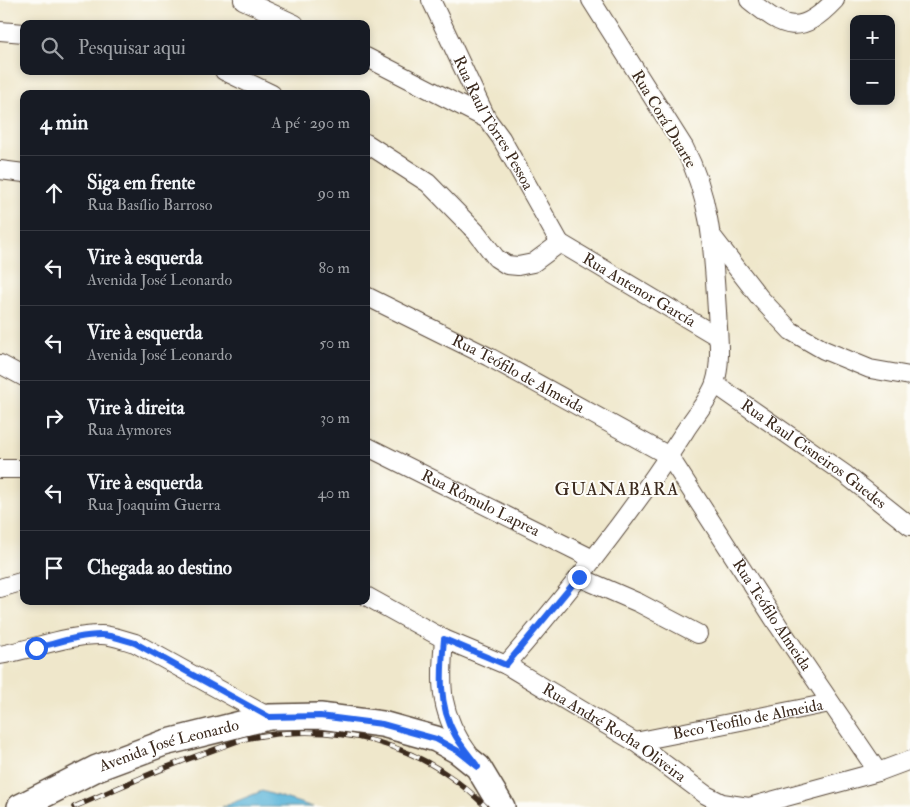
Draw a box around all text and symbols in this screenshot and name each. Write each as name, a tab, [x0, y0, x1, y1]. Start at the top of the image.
map controls	[850, 15, 895, 105]
button: +	[850, 15, 895, 60]
search box	[20, 20, 370, 75]
icon: search	[38, 34, 66, 62]
text: Pesquisar aqui	[78, 36, 186, 60]
street label: Rua Raul Tôrres Pessoa	[449, 53, 538, 194]
button: −	[850, 60, 895, 105]
street label: Rua Corá Duarte	[627, 66, 701, 172]
text: 4 min	[40, 109, 88, 136]
text: A pé · 290 m	[272, 113, 350, 133]
text: Siga em frente	[87, 171, 195, 195]
icon: ahead	[40, 179, 68, 207]
text: 90 m	[318, 183, 350, 203]
text: Rua Basílio Barroso	[87, 195, 212, 215]
text: Vire à esquerda	[87, 246, 202, 270]
street label: Rua Antenor García	[579, 249, 700, 332]
icon: left	[40, 254, 68, 282]
text: 80 m	[319, 258, 350, 278]
text: Avenida José Leonardo	[87, 270, 232, 290]
text: Vire à esquerda	[87, 321, 202, 345]
icon: left	[40, 329, 68, 357]
street label: Rua Teófilo de Almeida	[449, 330, 588, 418]
text: 50 m	[319, 333, 350, 353]
text: Avenida José Leonardo	[87, 345, 232, 365]
street label: Rua Raul Cisneiros Guedes	[737, 395, 890, 513]
text: Vire à direita	[87, 396, 184, 420]
icon: right	[40, 404, 68, 432]
text: 30 m	[320, 408, 350, 428]
text: Rua Aymores	[87, 420, 172, 440]
street label: Rua Rômulo Laprea	[418, 465, 543, 541]
text: Vire à esquerda	[87, 471, 202, 495]
district label: GUANABARA	[555, 478, 679, 501]
icon: left	[40, 479, 68, 507]
text: 40 m	[317, 483, 350, 503]
text: Rua Joaquim Guerra	[87, 495, 221, 515]
icon: arrive	[40, 554, 68, 582]
street label: Rua Teófilo Almeida	[728, 555, 816, 675]
text: Chegada ao destino	[87, 556, 232, 580]
route end	[568, 566, 591, 589]
route start	[25, 637, 48, 660]
street label: Rua André Rocha Oliveira	[539, 679, 690, 787]
street label: Beco Teofilo de Almeida	[671, 695, 825, 744]
street label: Avenida José Leonardo	[95, 715, 241, 777]

